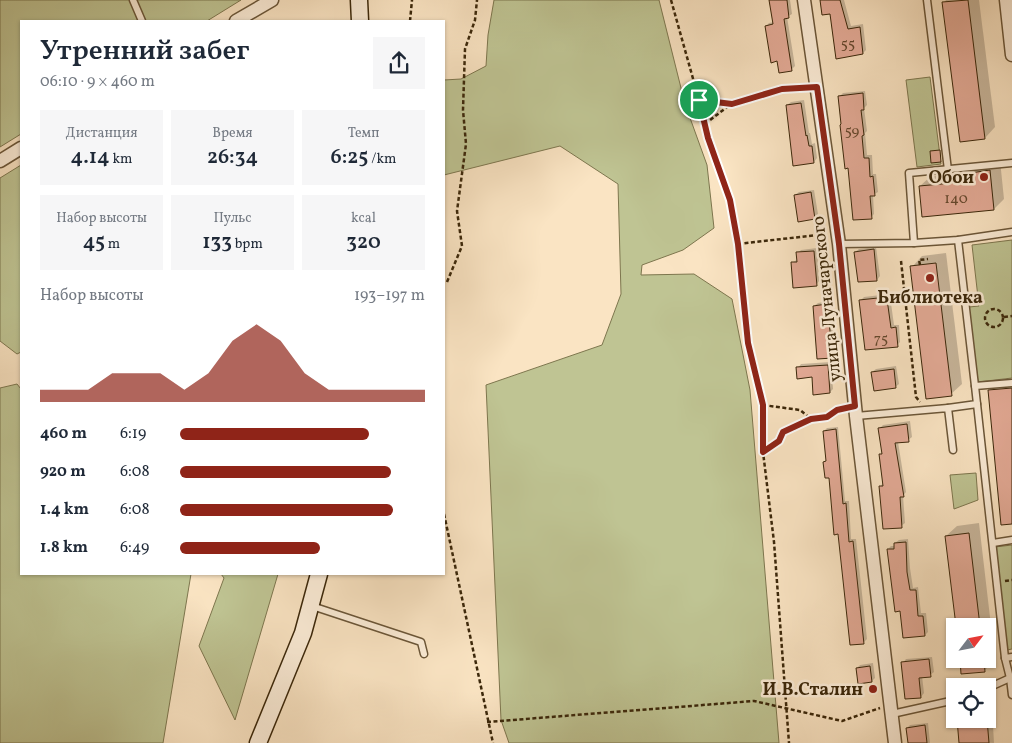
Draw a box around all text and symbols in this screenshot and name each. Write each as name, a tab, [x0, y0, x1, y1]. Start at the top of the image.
text: Утренний забег	[40, 32, 249, 71]
house number: 55	[841, 34, 855, 55]
button: share	[373, 37, 425, 89]
text: 06:10 · 9 × 460 m	[40, 71, 155, 93]
pin	[678, 79, 720, 121]
icon: arrive	[685, 86, 713, 114]
house number: 59	[845, 121, 860, 142]
text: Дистанция	[65, 124, 138, 143]
text: Время	[212, 124, 253, 143]
text: Темп	[348, 124, 379, 143]
text: 4.14	[70, 143, 110, 172]
text: 26:34	[207, 143, 258, 172]
text: 6:25	[331, 143, 368, 172]
text: km	[110, 150, 133, 169]
text: /km	[368, 150, 396, 169]
place label: Обои	[929, 166, 974, 191]
marker: Обои	[978, 171, 990, 183]
house number: 140	[944, 189, 968, 210]
text: Набор высоты	[56, 209, 147, 228]
text: Пульс	[214, 209, 251, 228]
text: kcal	[351, 209, 376, 228]
street label: улица Луначарского	[806, 215, 849, 383]
text: 45	[83, 228, 105, 257]
text: 133	[202, 228, 232, 257]
text: 320	[346, 228, 381, 257]
text: m	[105, 235, 120, 254]
text: bpm	[232, 235, 263, 254]
marker: Библиотека	[924, 272, 936, 284]
text: Набор высоты	[40, 285, 144, 307]
text: 193–197 m	[354, 285, 425, 307]
place label: Библиотека	[877, 286, 983, 311]
house number: 75	[874, 329, 888, 350]
text: 460 m	[40, 423, 87, 445]
text: 6:19	[120, 423, 146, 445]
text: 920 m	[40, 461, 86, 483]
text: 6:08	[120, 461, 150, 483]
text: 1.4 km	[40, 499, 89, 521]
text: 6:08	[120, 499, 150, 521]
text: 1.8 km	[40, 537, 88, 559]
text: 6:49	[120, 537, 149, 559]
north arrow	[946, 618, 996, 668]
map controls	[946, 618, 996, 728]
place label: И.В.Сталин	[762, 678, 863, 703]
button: locate	[946, 678, 996, 728]
marker: И.В.Сталин	[867, 683, 879, 695]

